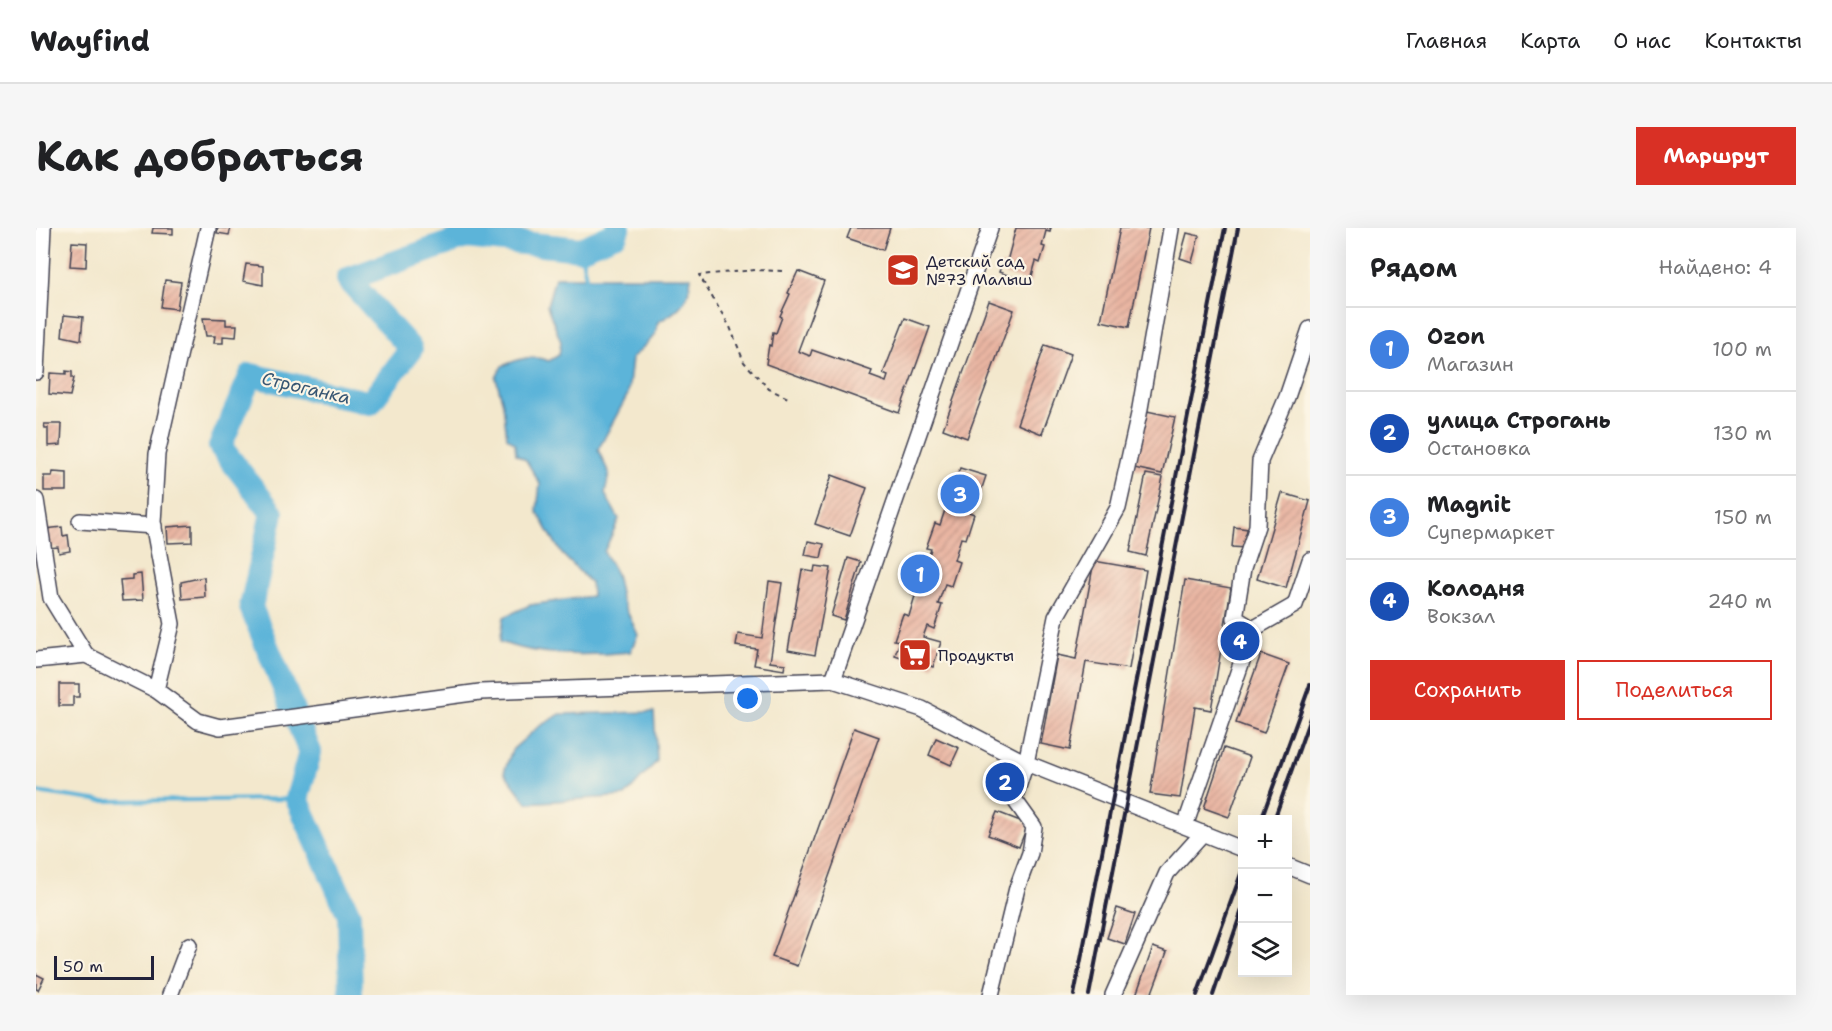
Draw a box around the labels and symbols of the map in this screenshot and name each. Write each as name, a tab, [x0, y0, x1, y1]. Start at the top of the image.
place label: Детский сад №73 Малыш	[926, 251, 1032, 290]
school or university icon: Детский сад №73 Малыш	[885, 252, 921, 288]
water label: Строганка	[259, 366, 353, 410]
pin: 3	[940, 472, 980, 516]
pin: 1	[900, 552, 940, 596]
pin: 4	[1220, 618, 1260, 664]
supermarket icon: Продукты	[897, 637, 933, 673]
place label: Продукты	[938, 645, 1014, 666]
your location	[733, 684, 762, 713]
pin: 2	[986, 760, 1024, 804]
scale bar	[54, 953, 154, 980]

